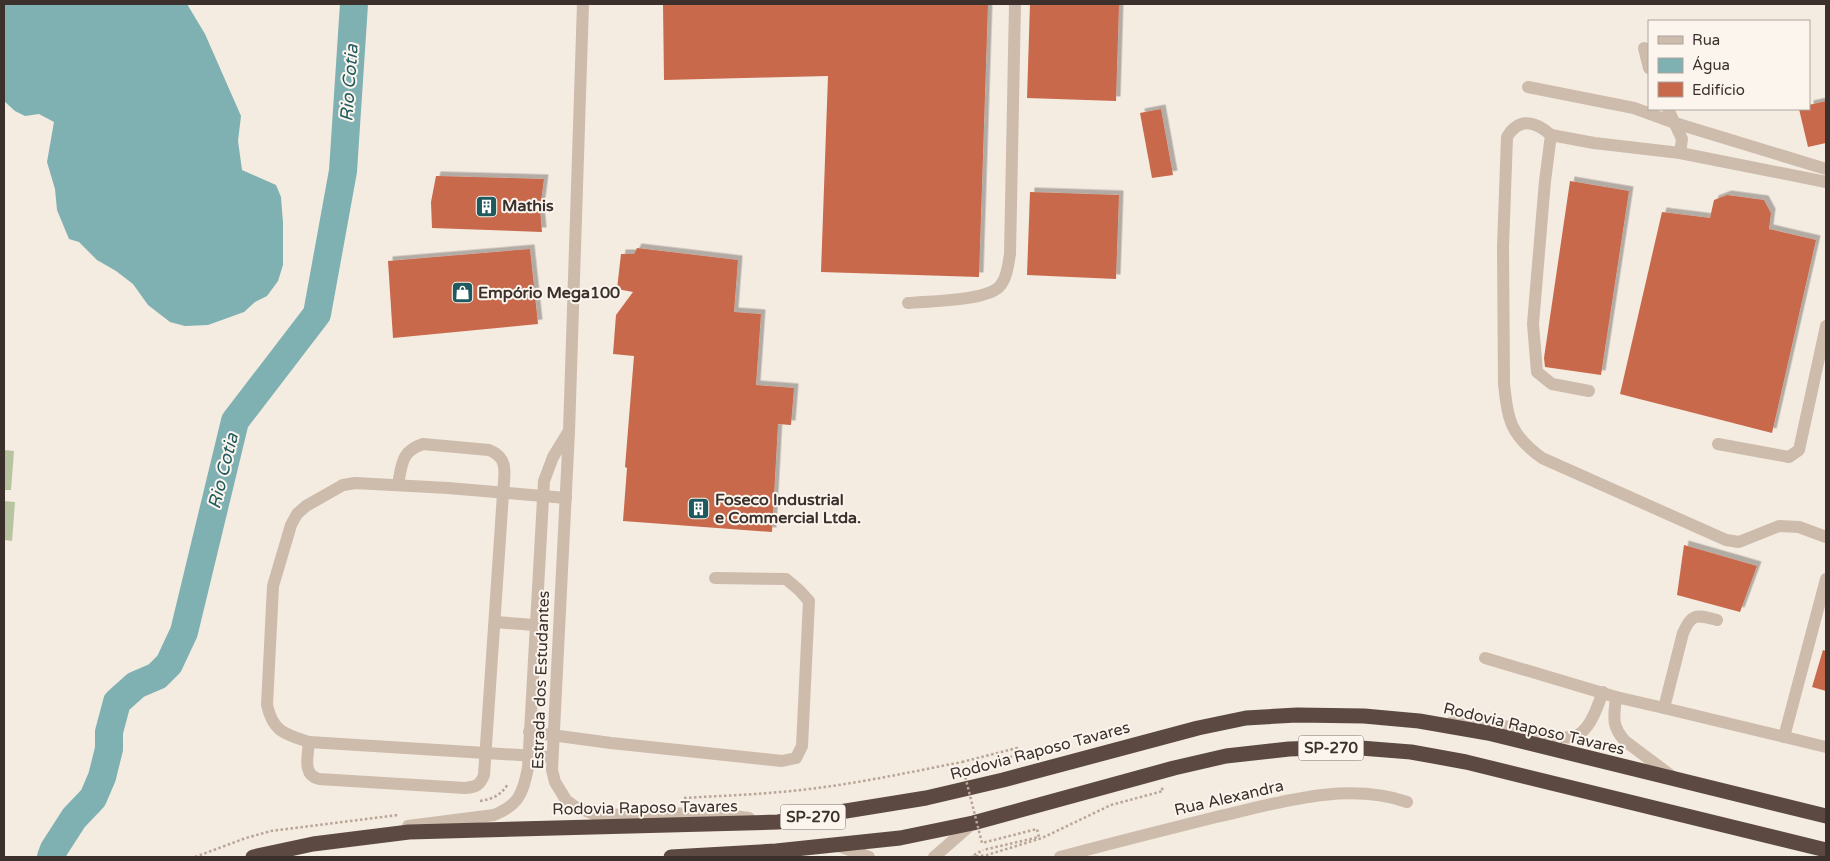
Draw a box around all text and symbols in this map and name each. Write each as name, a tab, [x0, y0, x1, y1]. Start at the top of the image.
legend	[1648, 20, 1810, 110]
text: Rua	[1692, 31, 1720, 49]
water label: Rio Cotia	[335, 43, 363, 122]
text: Água	[1692, 56, 1730, 74]
text: Edifício	[1692, 81, 1745, 99]
building icon: Mathis	[474, 194, 498, 218]
place label: Mathis	[502, 196, 554, 216]
shop icon: Empório Mega100	[450, 281, 474, 305]
place label: Empório Mega100	[478, 283, 620, 303]
water label: Rio Cotia	[203, 430, 243, 511]
place label: Foseco Industrial e Commercial Ltda.	[715, 490, 861, 528]
building icon: Foseco Industrial e Commercial Ltda.	[687, 497, 711, 521]
street label: Estrada dos Estudantes	[528, 590, 554, 770]
street label: Rodovia Raposo Tavares	[1441, 698, 1627, 760]
street label: Rodovia Raposo Tavares	[948, 717, 1132, 785]
road number: SP-270	[1298, 736, 1364, 760]
street label: Rua Alexandra	[1172, 776, 1286, 820]
street label: Rodovia Raposo Tavares	[552, 796, 738, 820]
road number: SP-270	[780, 804, 846, 830]

